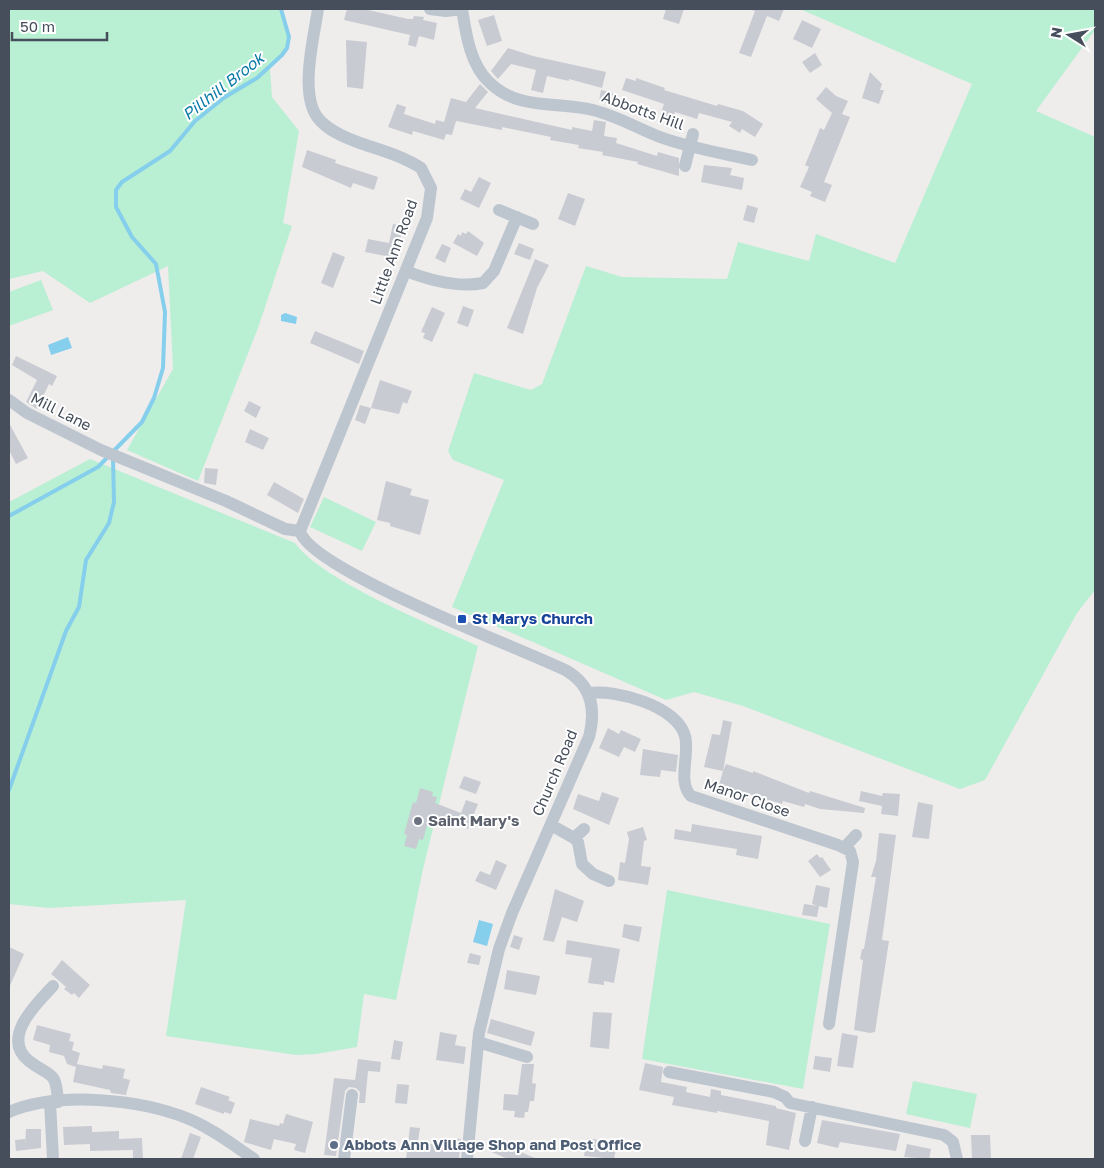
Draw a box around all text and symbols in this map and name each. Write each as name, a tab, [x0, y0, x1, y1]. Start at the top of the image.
scale bar	[12, 10, 108, 42]
north arrow	[1044, 10, 1094, 60]
text: 50 m	[20, 17, 55, 35]
text: N	[1046, 26, 1065, 39]
water label: Pillhill Brook	[178, 47, 269, 124]
street label: Abbotts Hill	[600, 87, 687, 133]
street label: Little Ann Road	[366, 197, 420, 307]
street label: Mill Lane	[28, 388, 95, 434]
place label: St Marys Church	[472, 609, 593, 627]
marker: St Marys Church	[456, 613, 468, 625]
street label: Church Road	[528, 727, 580, 819]
street label: Manor Close	[702, 774, 793, 820]
place label: Saint Mary's	[428, 811, 519, 829]
marker: Saint Mary's	[412, 815, 424, 827]
place label: Abbots Ann Village Shop and Post Office	[344, 1135, 641, 1153]
marker: Abbots Ann Village Shop and Post Office	[328, 1139, 340, 1151]

